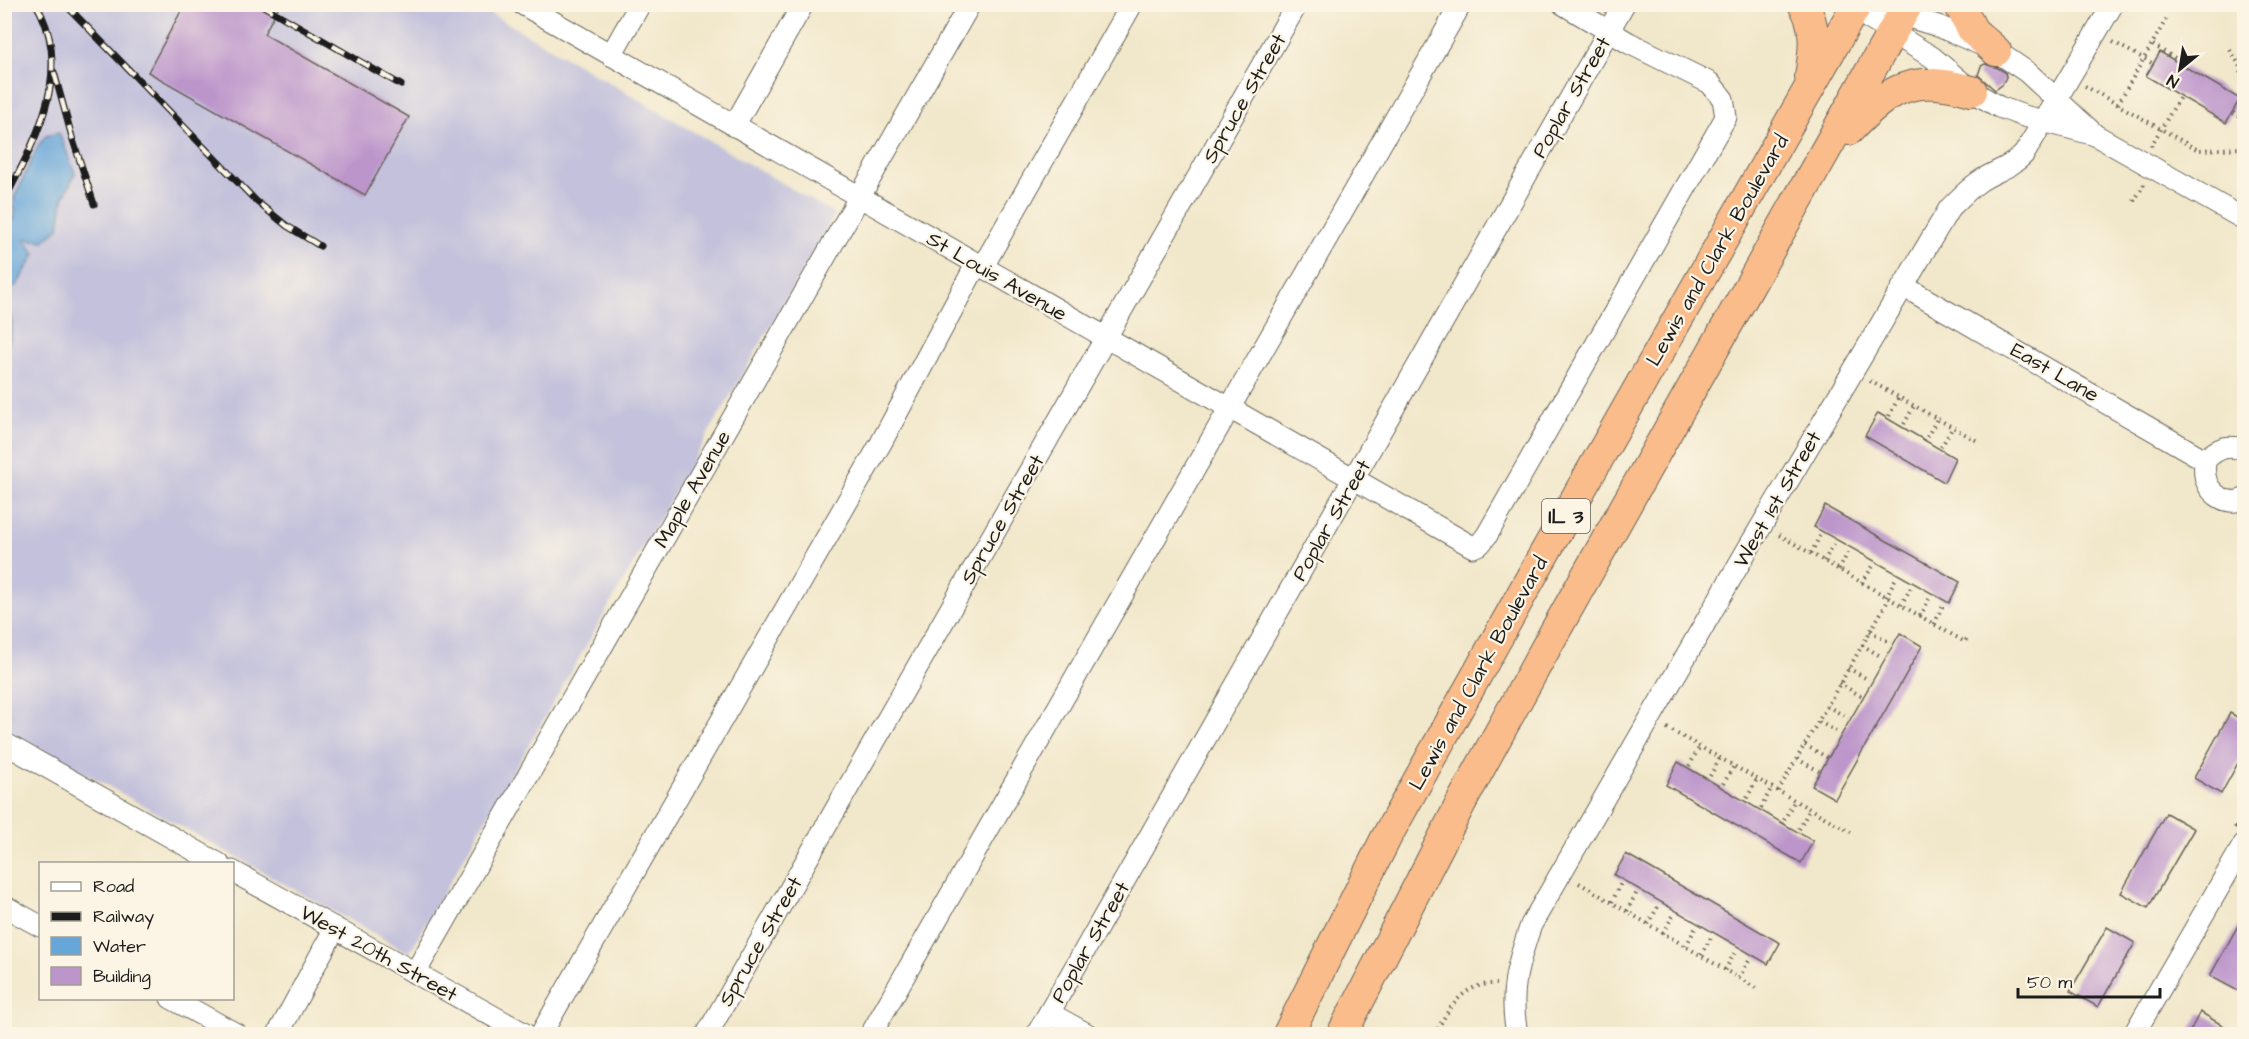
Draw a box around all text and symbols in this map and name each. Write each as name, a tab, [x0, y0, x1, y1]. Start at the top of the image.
street label: Spruce Street	[1196, 28, 1294, 169]
street label: Poplar Street	[1525, 31, 1619, 164]
north arrow	[2150, 39, 2210, 99]
text: N	[2163, 69, 2183, 93]
street label: Lewis and Clark Boulevard	[1639, 129, 1796, 371]
street label: St Louis Avenue	[921, 224, 1072, 328]
street label: East Lane	[2005, 335, 2104, 409]
street label: Maple Avenue	[647, 425, 739, 554]
street label: West 1st Street	[1727, 425, 1829, 573]
street label: Spruce Street	[954, 449, 1052, 590]
street label: Poplar Street	[1285, 454, 1379, 587]
road number: IL 3	[1542, 499, 1590, 533]
street label: Lewis and Clark Boulevard	[1402, 551, 1555, 795]
legend	[39, 862, 234, 1000]
street label: Spruce Street	[712, 871, 810, 1012]
text: Road	[93, 874, 134, 899]
street label: Poplar Street	[1044, 876, 1138, 1009]
street label: West 20th Street	[295, 898, 463, 1009]
text: Railway	[93, 904, 154, 930]
text: Water	[93, 934, 146, 959]
scale bar	[2018, 961, 2160, 999]
text: Building	[93, 964, 151, 990]
text: 50 m	[2027, 970, 2072, 995]

